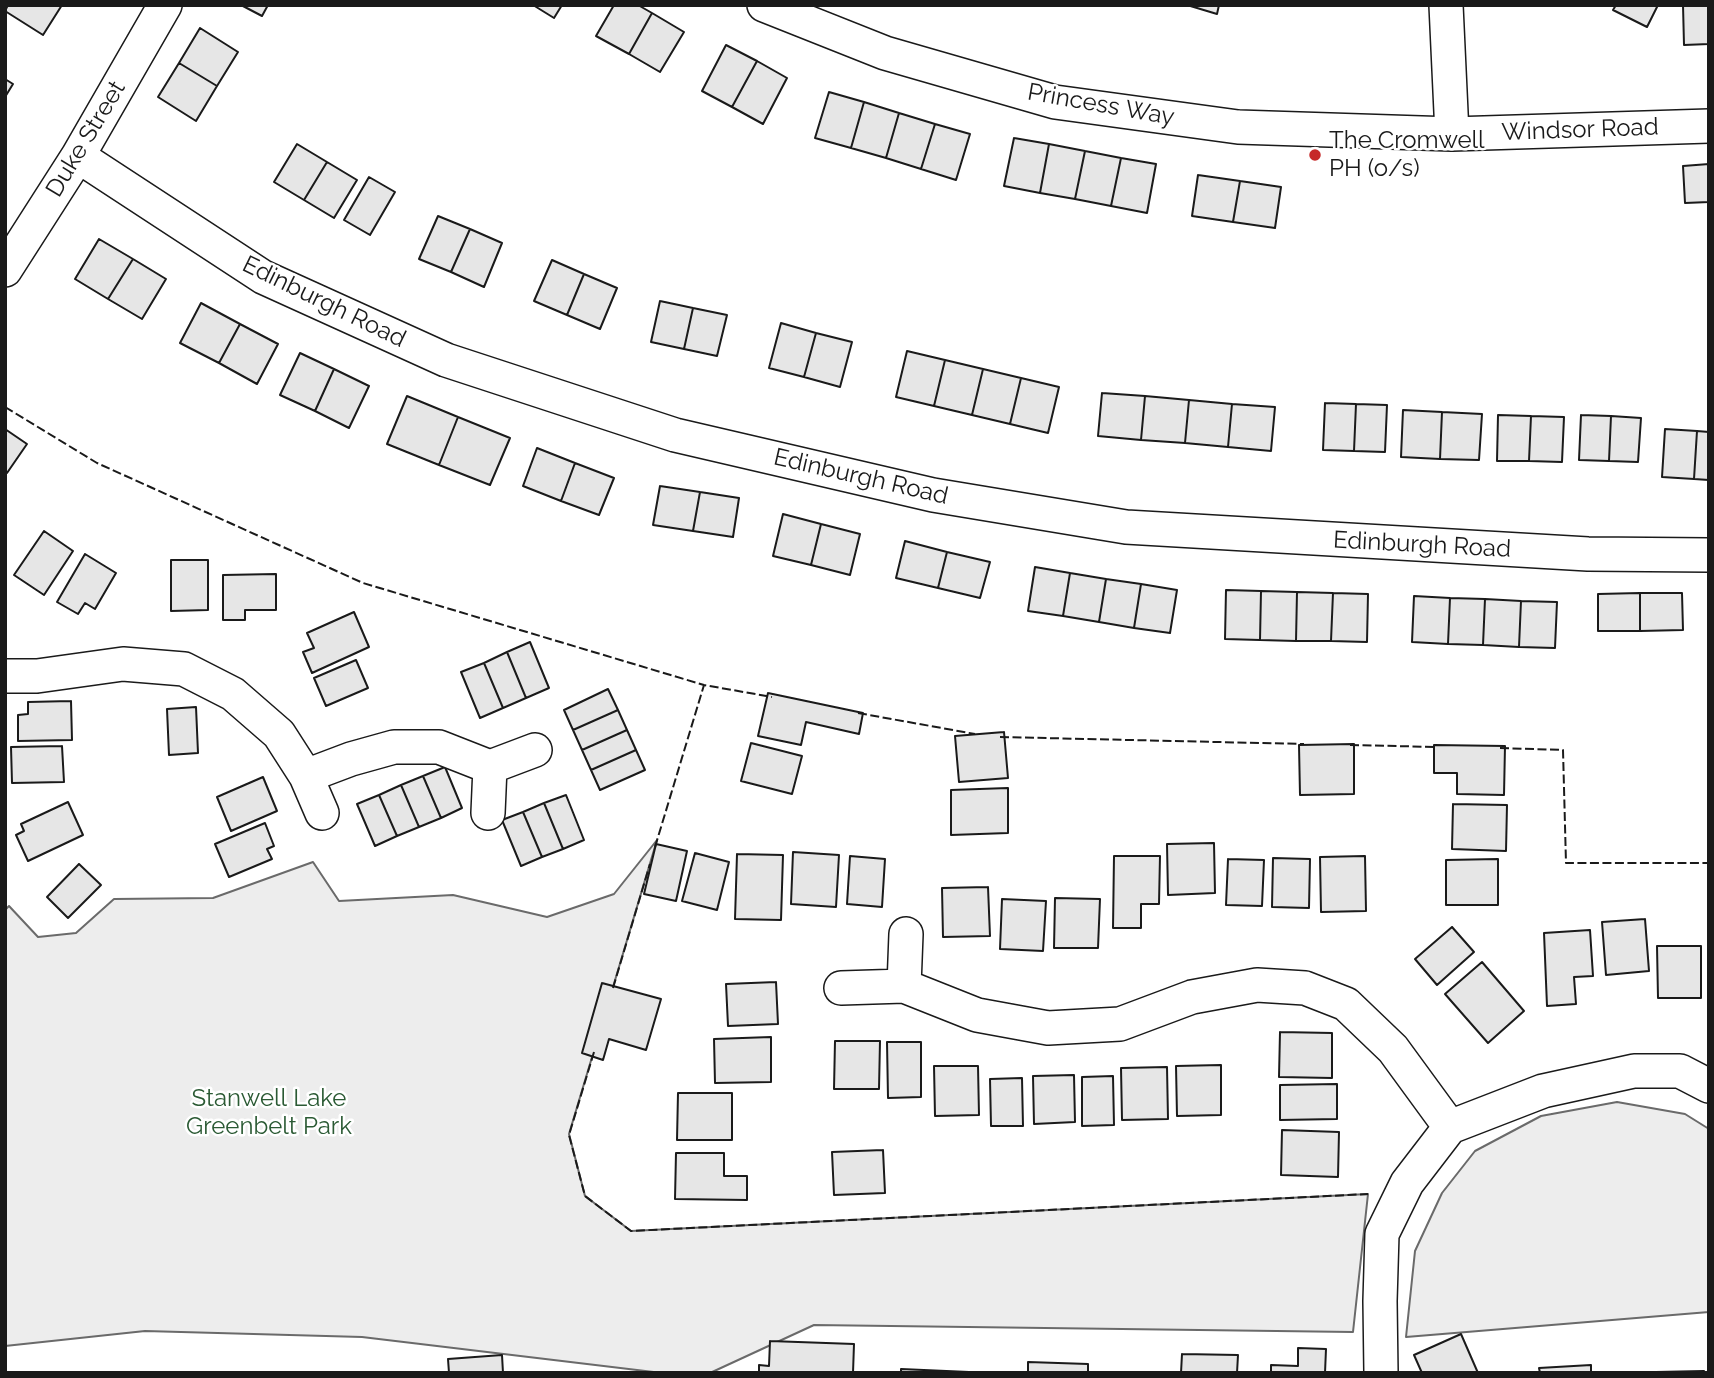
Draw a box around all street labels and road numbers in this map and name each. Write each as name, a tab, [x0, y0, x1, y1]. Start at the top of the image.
street label: Duke Street	[40, 76, 132, 202]
street label: Princess Way	[1025, 78, 1177, 132]
street label: Windsor Road	[1501, 113, 1659, 147]
street label: Edinburgh Road	[238, 250, 410, 354]
street label: Edinburgh Road	[771, 443, 951, 511]
street label: Edinburgh Road	[1332, 526, 1512, 564]

